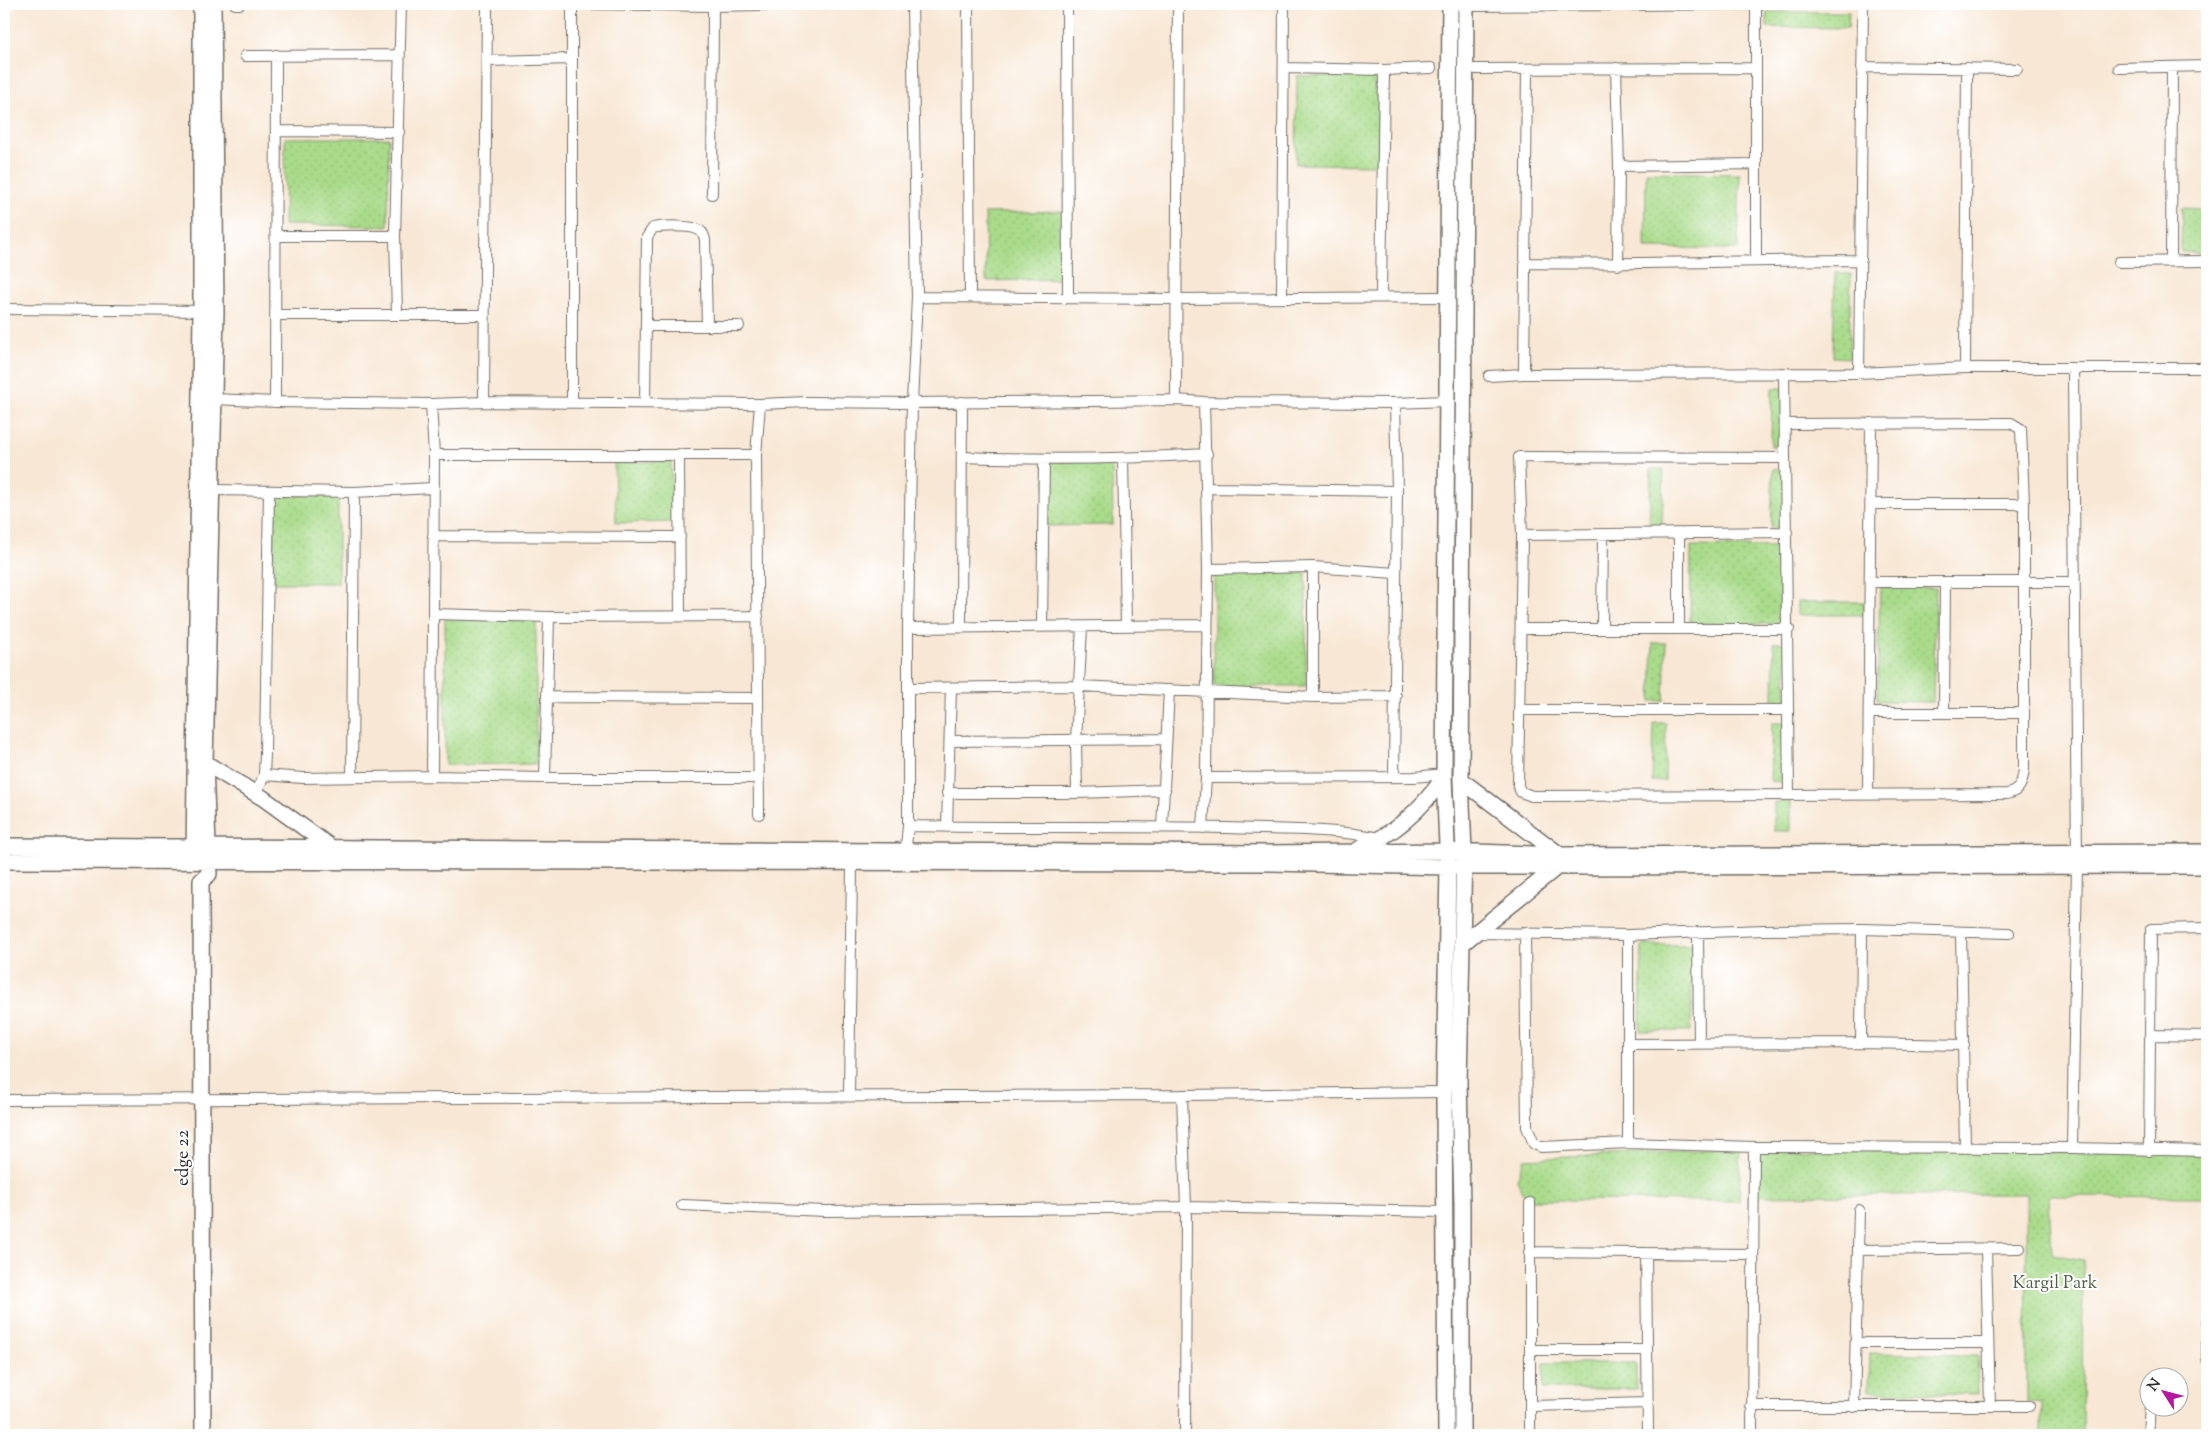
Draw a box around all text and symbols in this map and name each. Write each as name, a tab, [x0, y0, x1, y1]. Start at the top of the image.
street label: edge 22	[171, 1129, 197, 1186]
park label: Kargil Park	[2013, 1271, 2098, 1297]
north arrow	[2138, 1366, 2188, 1416]
text: N	[2144, 1375, 2166, 1396]

